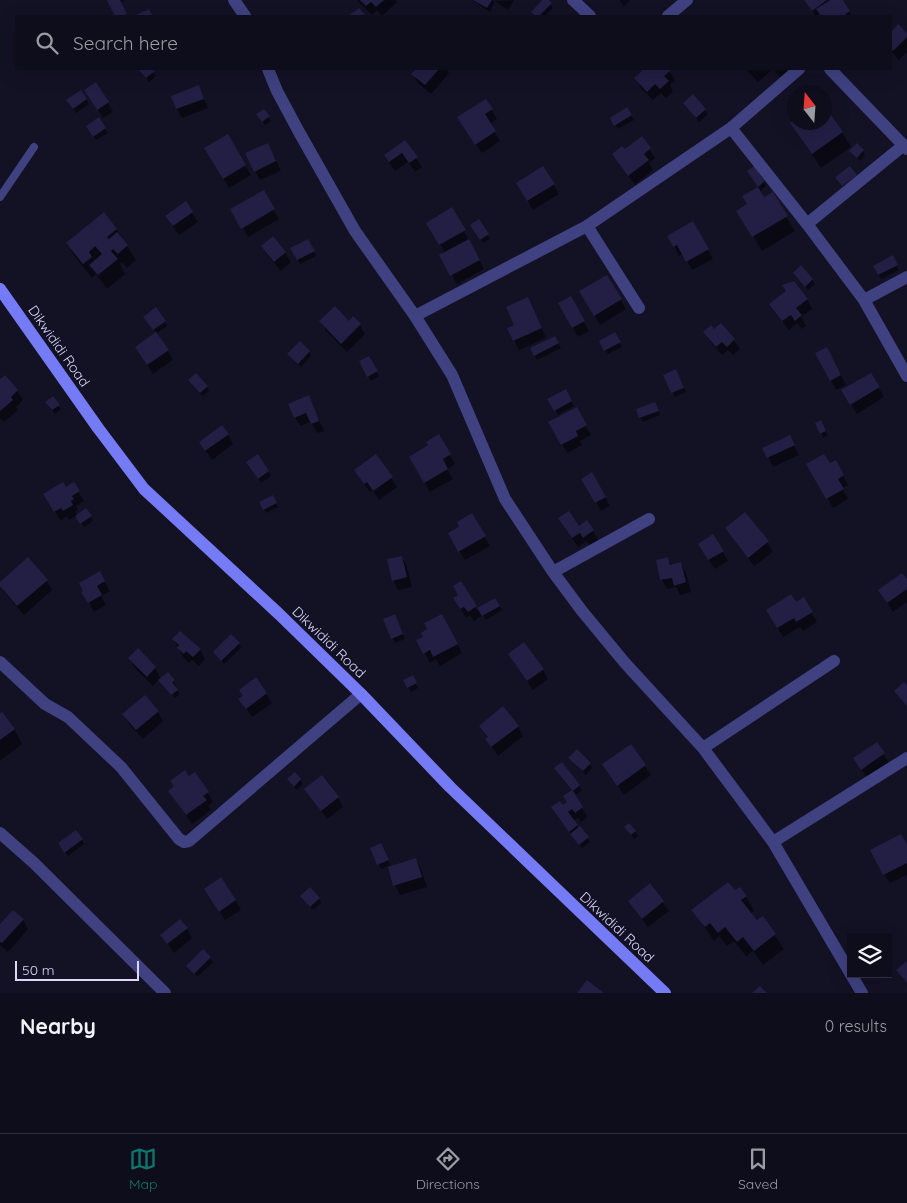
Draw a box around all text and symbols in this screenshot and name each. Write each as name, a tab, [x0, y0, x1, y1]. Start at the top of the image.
search box	[15, 15, 892, 70]
icon: search	[33, 29, 61, 57]
text: Search here	[73, 31, 178, 55]
north arrow	[787, 85, 832, 130]
street label: Dikwididi Road	[24, 302, 94, 390]
street label: Dikwididi Road	[288, 602, 370, 682]
street label: Dikwididi Road	[576, 888, 658, 966]
map controls	[847, 933, 892, 978]
button: layers	[847, 933, 892, 978]
scale bar	[15, 958, 139, 981]
text: 50 m	[22, 961, 55, 979]
text: Nearby	[20, 1013, 96, 1039]
text: 0 results	[825, 1016, 887, 1036]
tab: Map	[129, 1145, 158, 1193]
tab: Directions	[416, 1145, 480, 1193]
tab: Saved	[738, 1145, 778, 1193]

